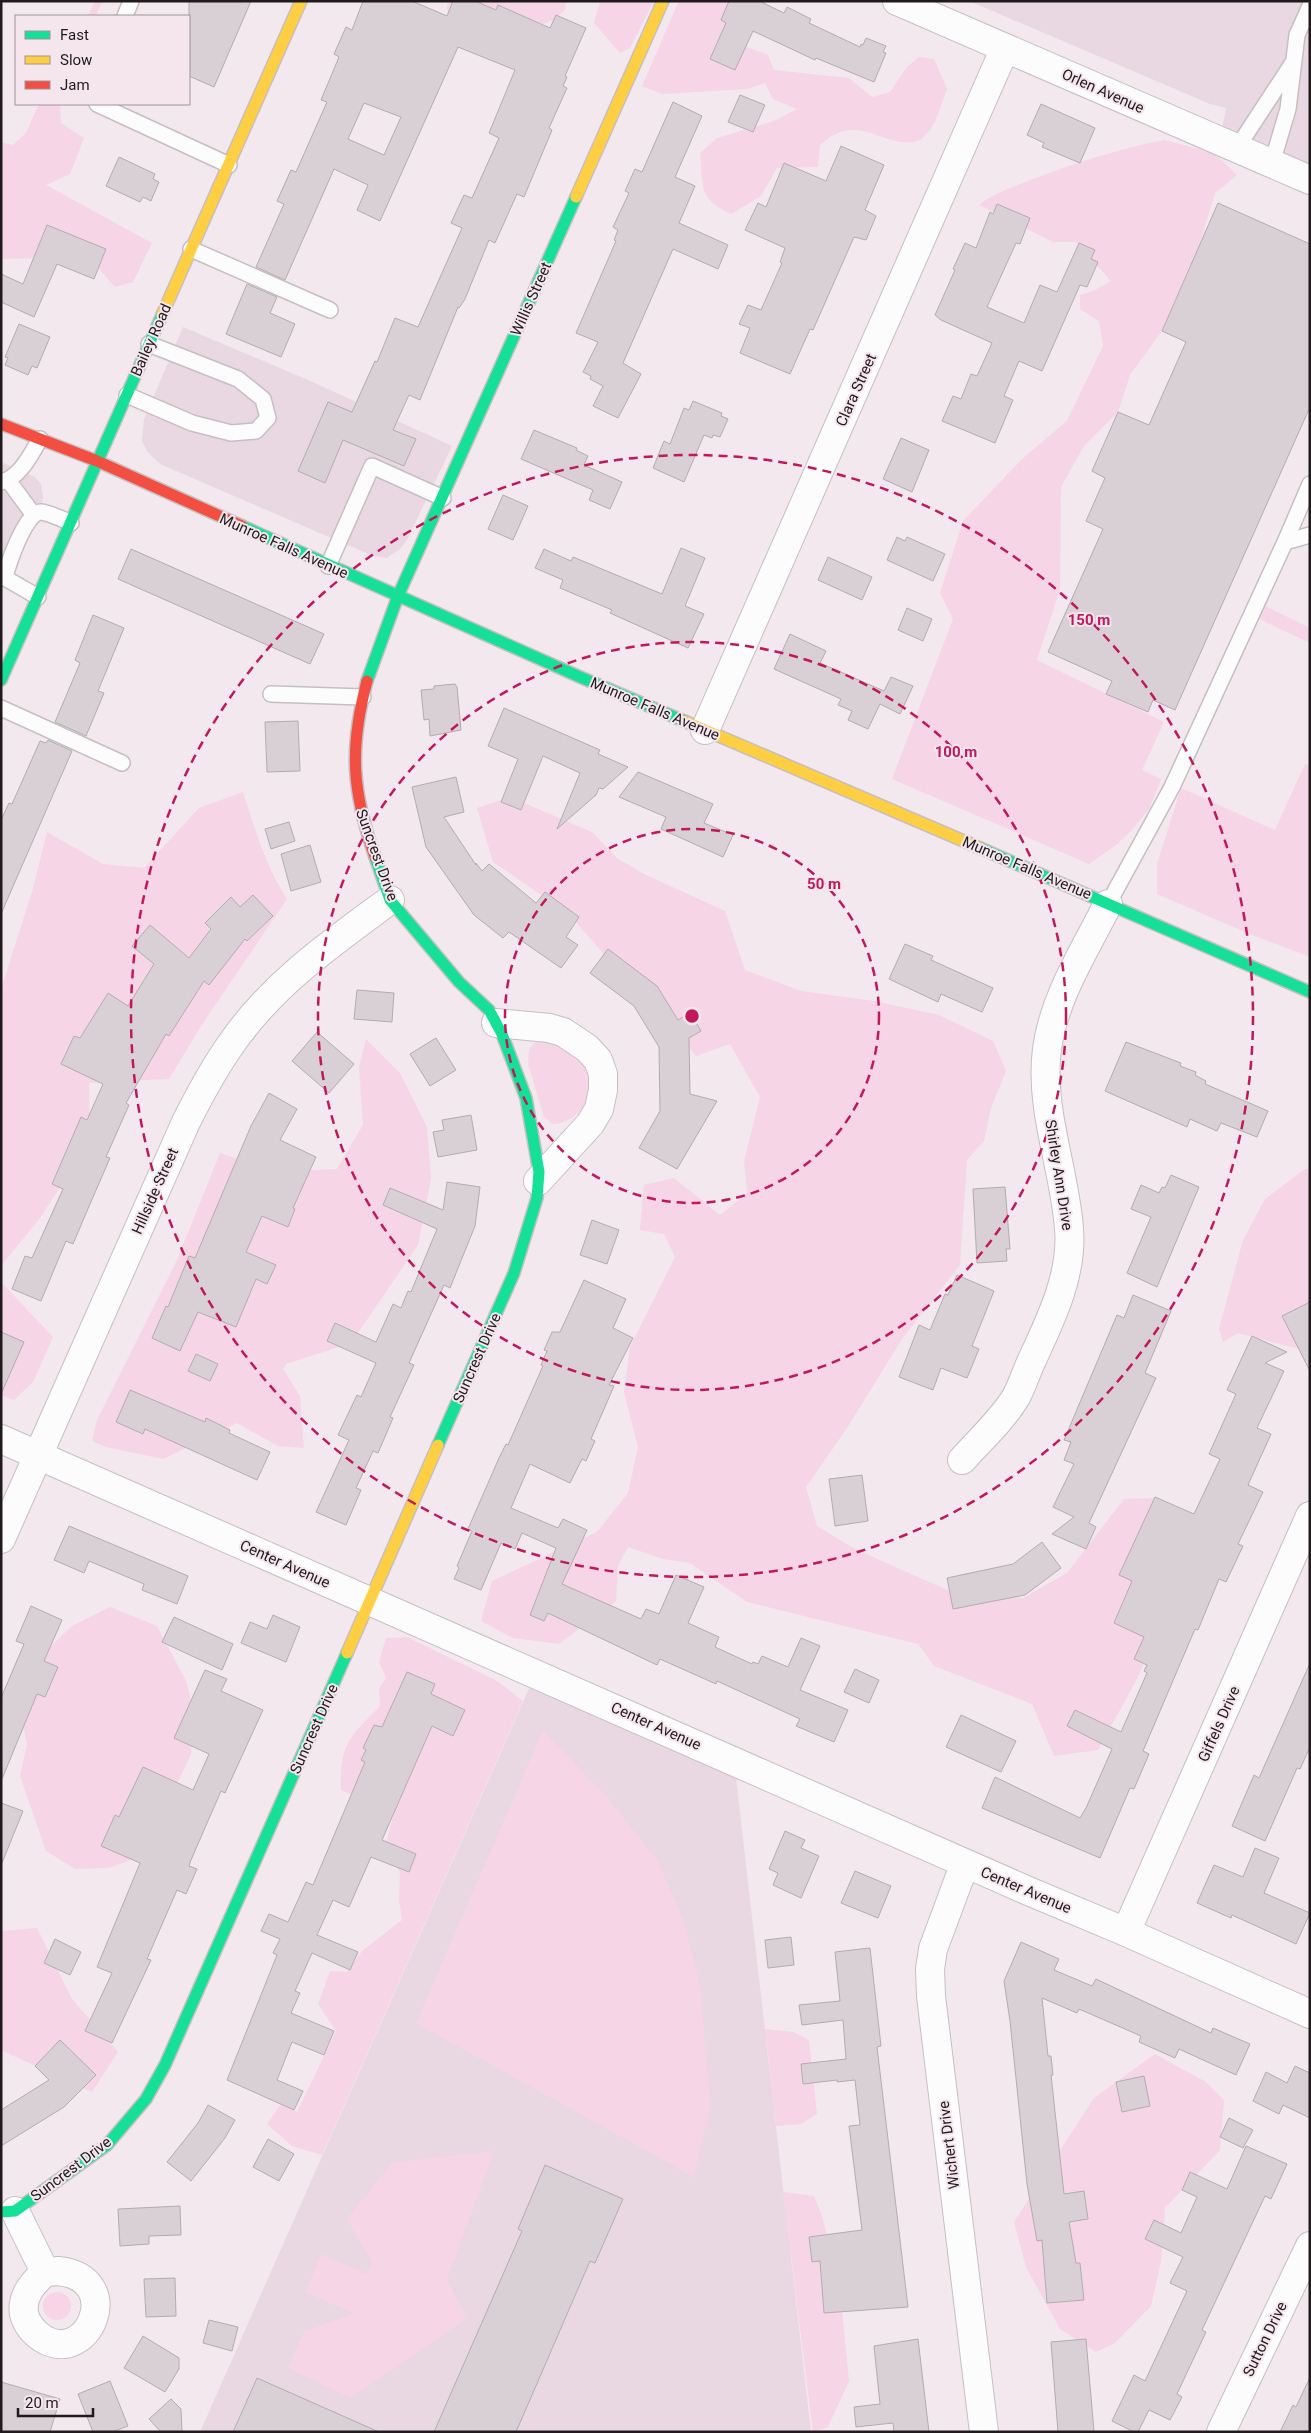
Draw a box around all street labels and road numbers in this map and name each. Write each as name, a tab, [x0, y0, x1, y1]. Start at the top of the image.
street label: Orlen Avenue	[1059, 65, 1147, 117]
street label: Willis Street	[507, 259, 555, 339]
street label: Bailey Road	[127, 301, 175, 379]
street label: Clara Street	[832, 351, 880, 429]
street label: Munroe Falls Avenue	[217, 510, 351, 582]
street label: Munroe Falls Avenue	[588, 674, 722, 744]
street label: Suncrest Drive	[352, 807, 402, 903]
street label: Munroe Falls Avenue	[960, 833, 1094, 903]
street label: Shirley Ann Drive	[1041, 1118, 1077, 1232]
street label: Hillside Street	[128, 1145, 182, 1237]
street label: Suncrest Drive	[449, 1310, 505, 1406]
street label: Center Avenue	[237, 1536, 333, 1592]
street label: Suncrest Drive	[286, 1681, 342, 1777]
street label: Giffels Drive	[1194, 1683, 1244, 1765]
street label: Center Avenue	[608, 1698, 704, 1754]
street label: Center Avenue	[978, 1863, 1074, 1917]
street label: Wichert Drive	[935, 2100, 963, 2190]
street label: Suncrest Drive	[27, 2133, 115, 2205]
street label: Sutton Drive	[1239, 2299, 1291, 2379]

